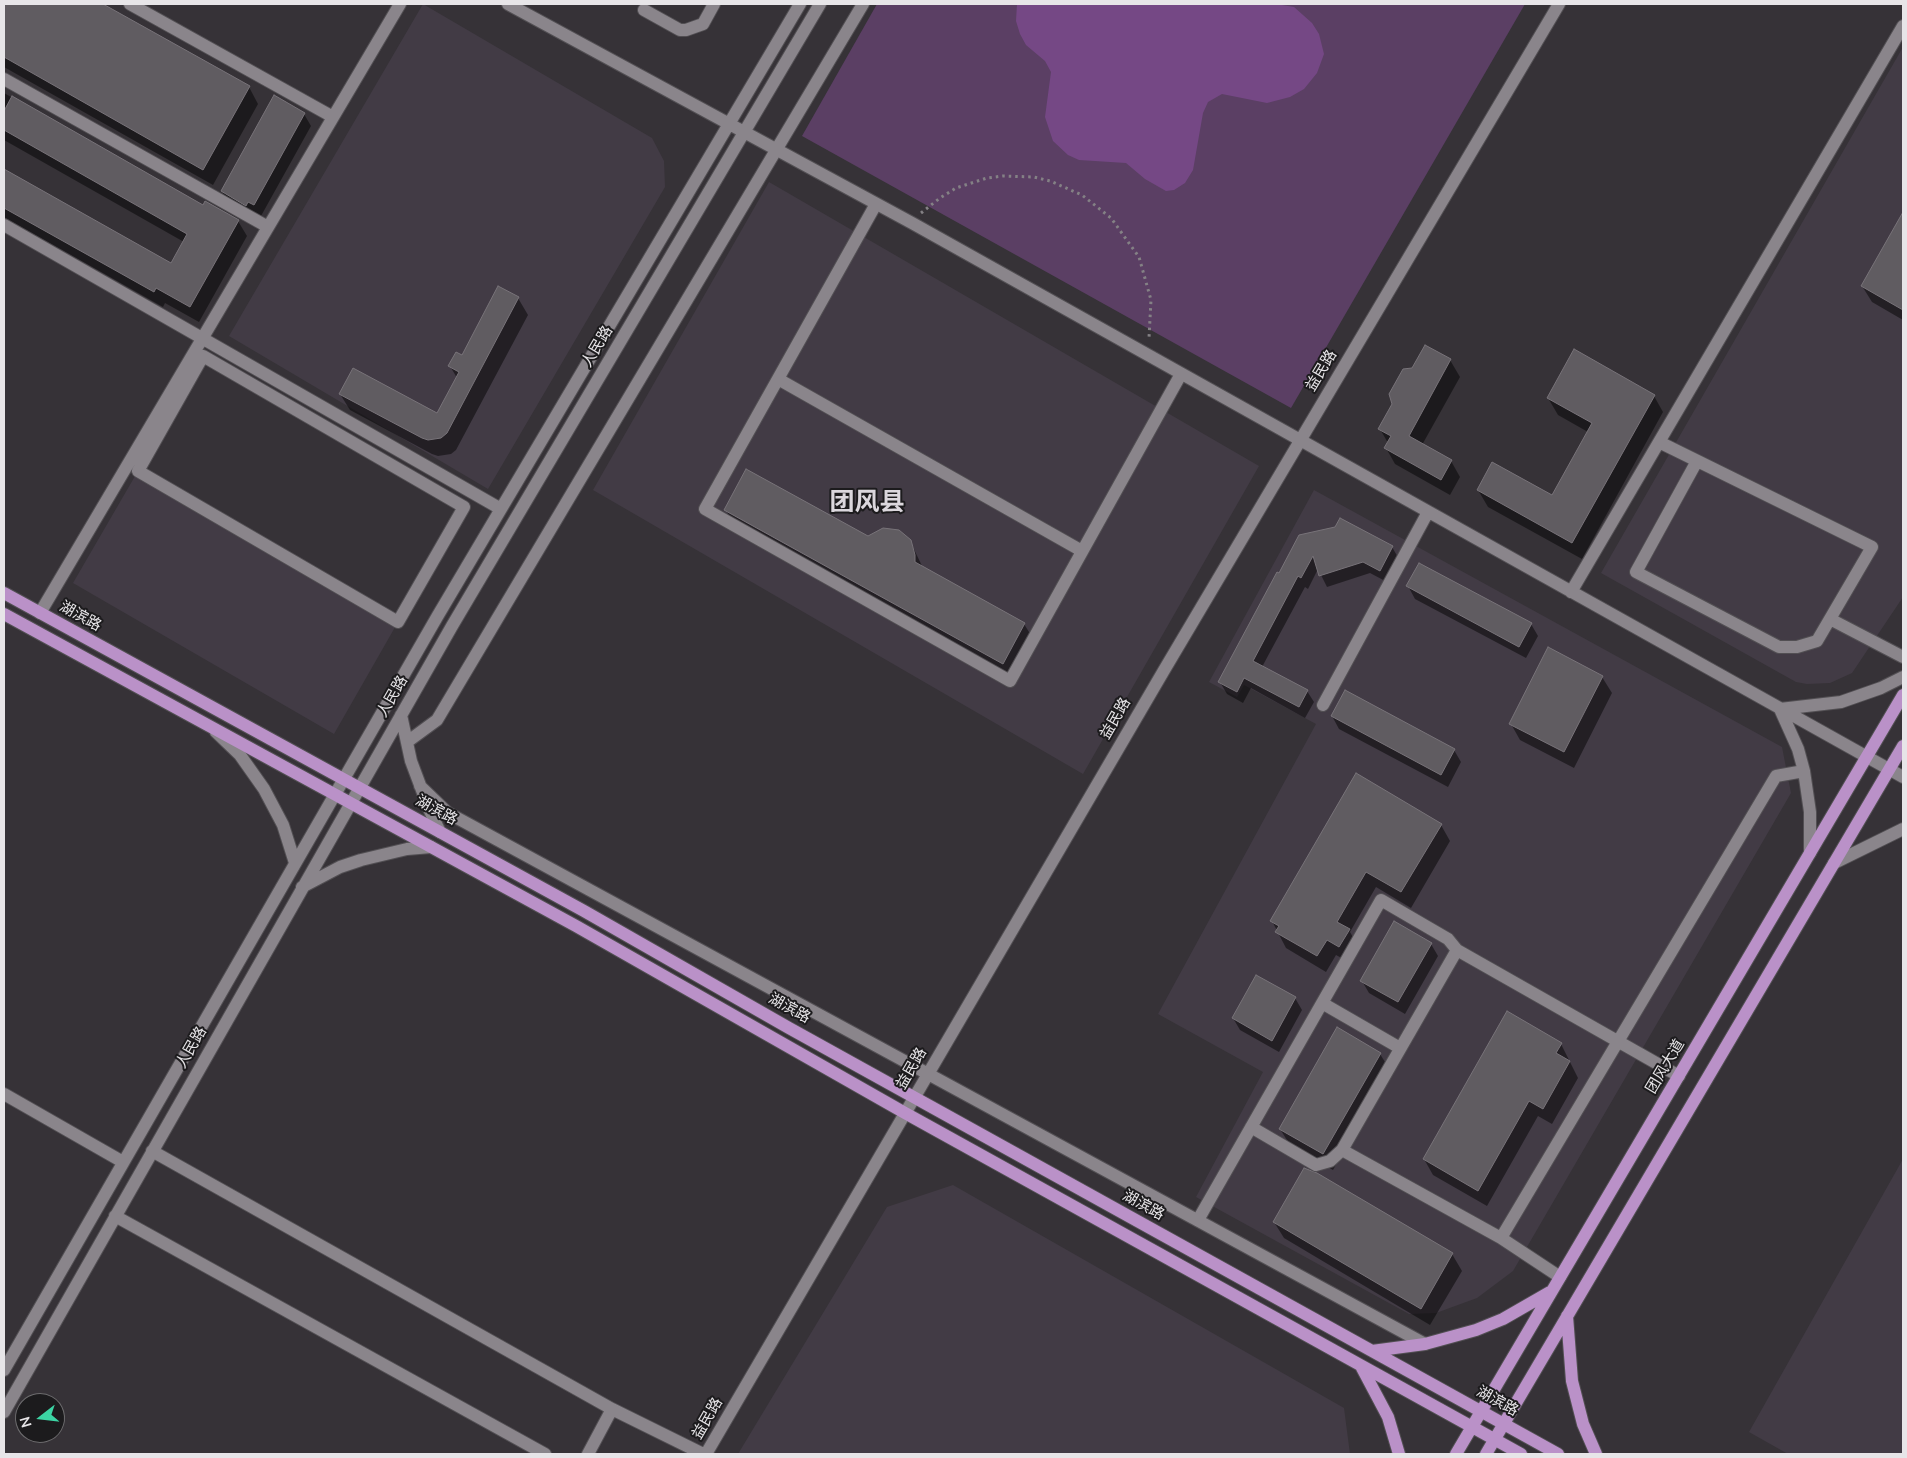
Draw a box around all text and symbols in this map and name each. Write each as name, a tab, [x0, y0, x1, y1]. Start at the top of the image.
street label: 人民路	[579, 323, 617, 371]
street label: 益民路	[1303, 347, 1341, 395]
district label: 团风县	[830, 489, 904, 519]
street label: 湖滨路	[56, 598, 104, 636]
street label: 人民路	[374, 673, 412, 721]
street label: 益民路	[1097, 695, 1135, 743]
street label: 湖滨路	[412, 792, 460, 830]
street label: 湖滨路	[765, 990, 813, 1028]
street label: 人民路	[173, 1024, 211, 1072]
street label: 团风大道	[1643, 1037, 1689, 1097]
street label: 益民路	[893, 1045, 931, 1093]
street label: 湖滨路	[1119, 1187, 1167, 1225]
street label: 湖滨路	[1473, 1383, 1521, 1421]
north arrow	[15, 1393, 65, 1443]
street label: 益民路	[689, 1395, 727, 1443]
text: N	[15, 1414, 37, 1430]

